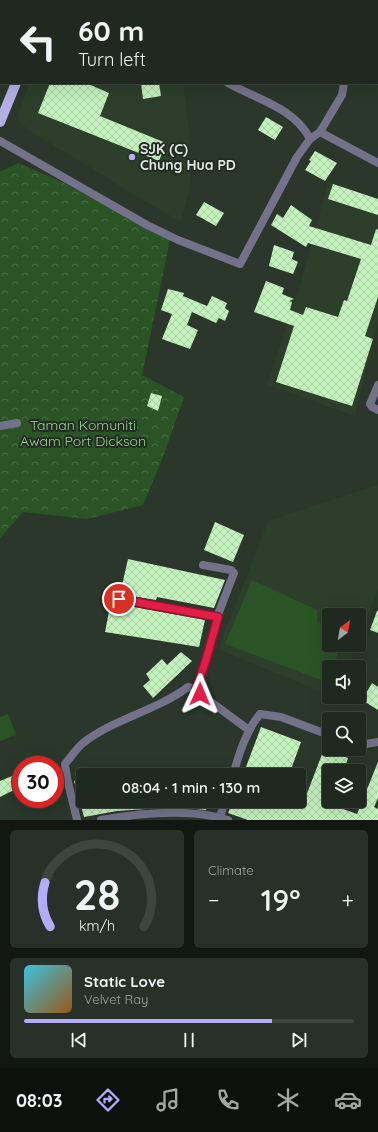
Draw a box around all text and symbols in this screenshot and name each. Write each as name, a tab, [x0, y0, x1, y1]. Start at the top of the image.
text: 60 m	[78, 13, 144, 48]
icon: left	[12, 16, 64, 68]
text: Turn left	[78, 48, 146, 71]
place label: SJK (C) Chung Hua PD	[140, 140, 236, 174]
marker: SJK (C) Chung Hua PD	[127, 152, 137, 162]
park label: Taman Komuniti Awam Port Dickson	[20, 416, 146, 450]
pin	[102, 582, 136, 616]
icon: arrive	[108, 588, 130, 610]
north arrow	[322, 608, 366, 652]
map controls	[322, 608, 366, 808]
button: sound	[322, 660, 366, 704]
position arrow	[179, 673, 221, 715]
button: search	[322, 712, 366, 756]
speed limit sign: 30	[12, 756, 64, 808]
button: layers	[322, 764, 366, 808]
text: 08:04 · 1 min · 130 m	[122, 778, 260, 797]
text: Climate	[208, 862, 254, 878]
text: 28	[74, 868, 120, 920]
text: 19°	[261, 881, 300, 919]
text: −	[208, 886, 219, 914]
text: +	[342, 886, 354, 914]
text: km/h	[79, 917, 115, 935]
text: Static Love	[84, 972, 165, 991]
text: Velvet Ray	[84, 991, 149, 1007]
icon: previous	[68, 1029, 90, 1051]
icon: pause	[178, 1029, 200, 1051]
icon: next	[288, 1029, 310, 1051]
icon: directions	[94, 1086, 122, 1114]
icon: music	[154, 1086, 182, 1114]
icon: phone	[214, 1086, 242, 1114]
icon: climate	[274, 1086, 302, 1114]
icon: car	[334, 1086, 362, 1114]
text: 08:03	[16, 1089, 63, 1112]

